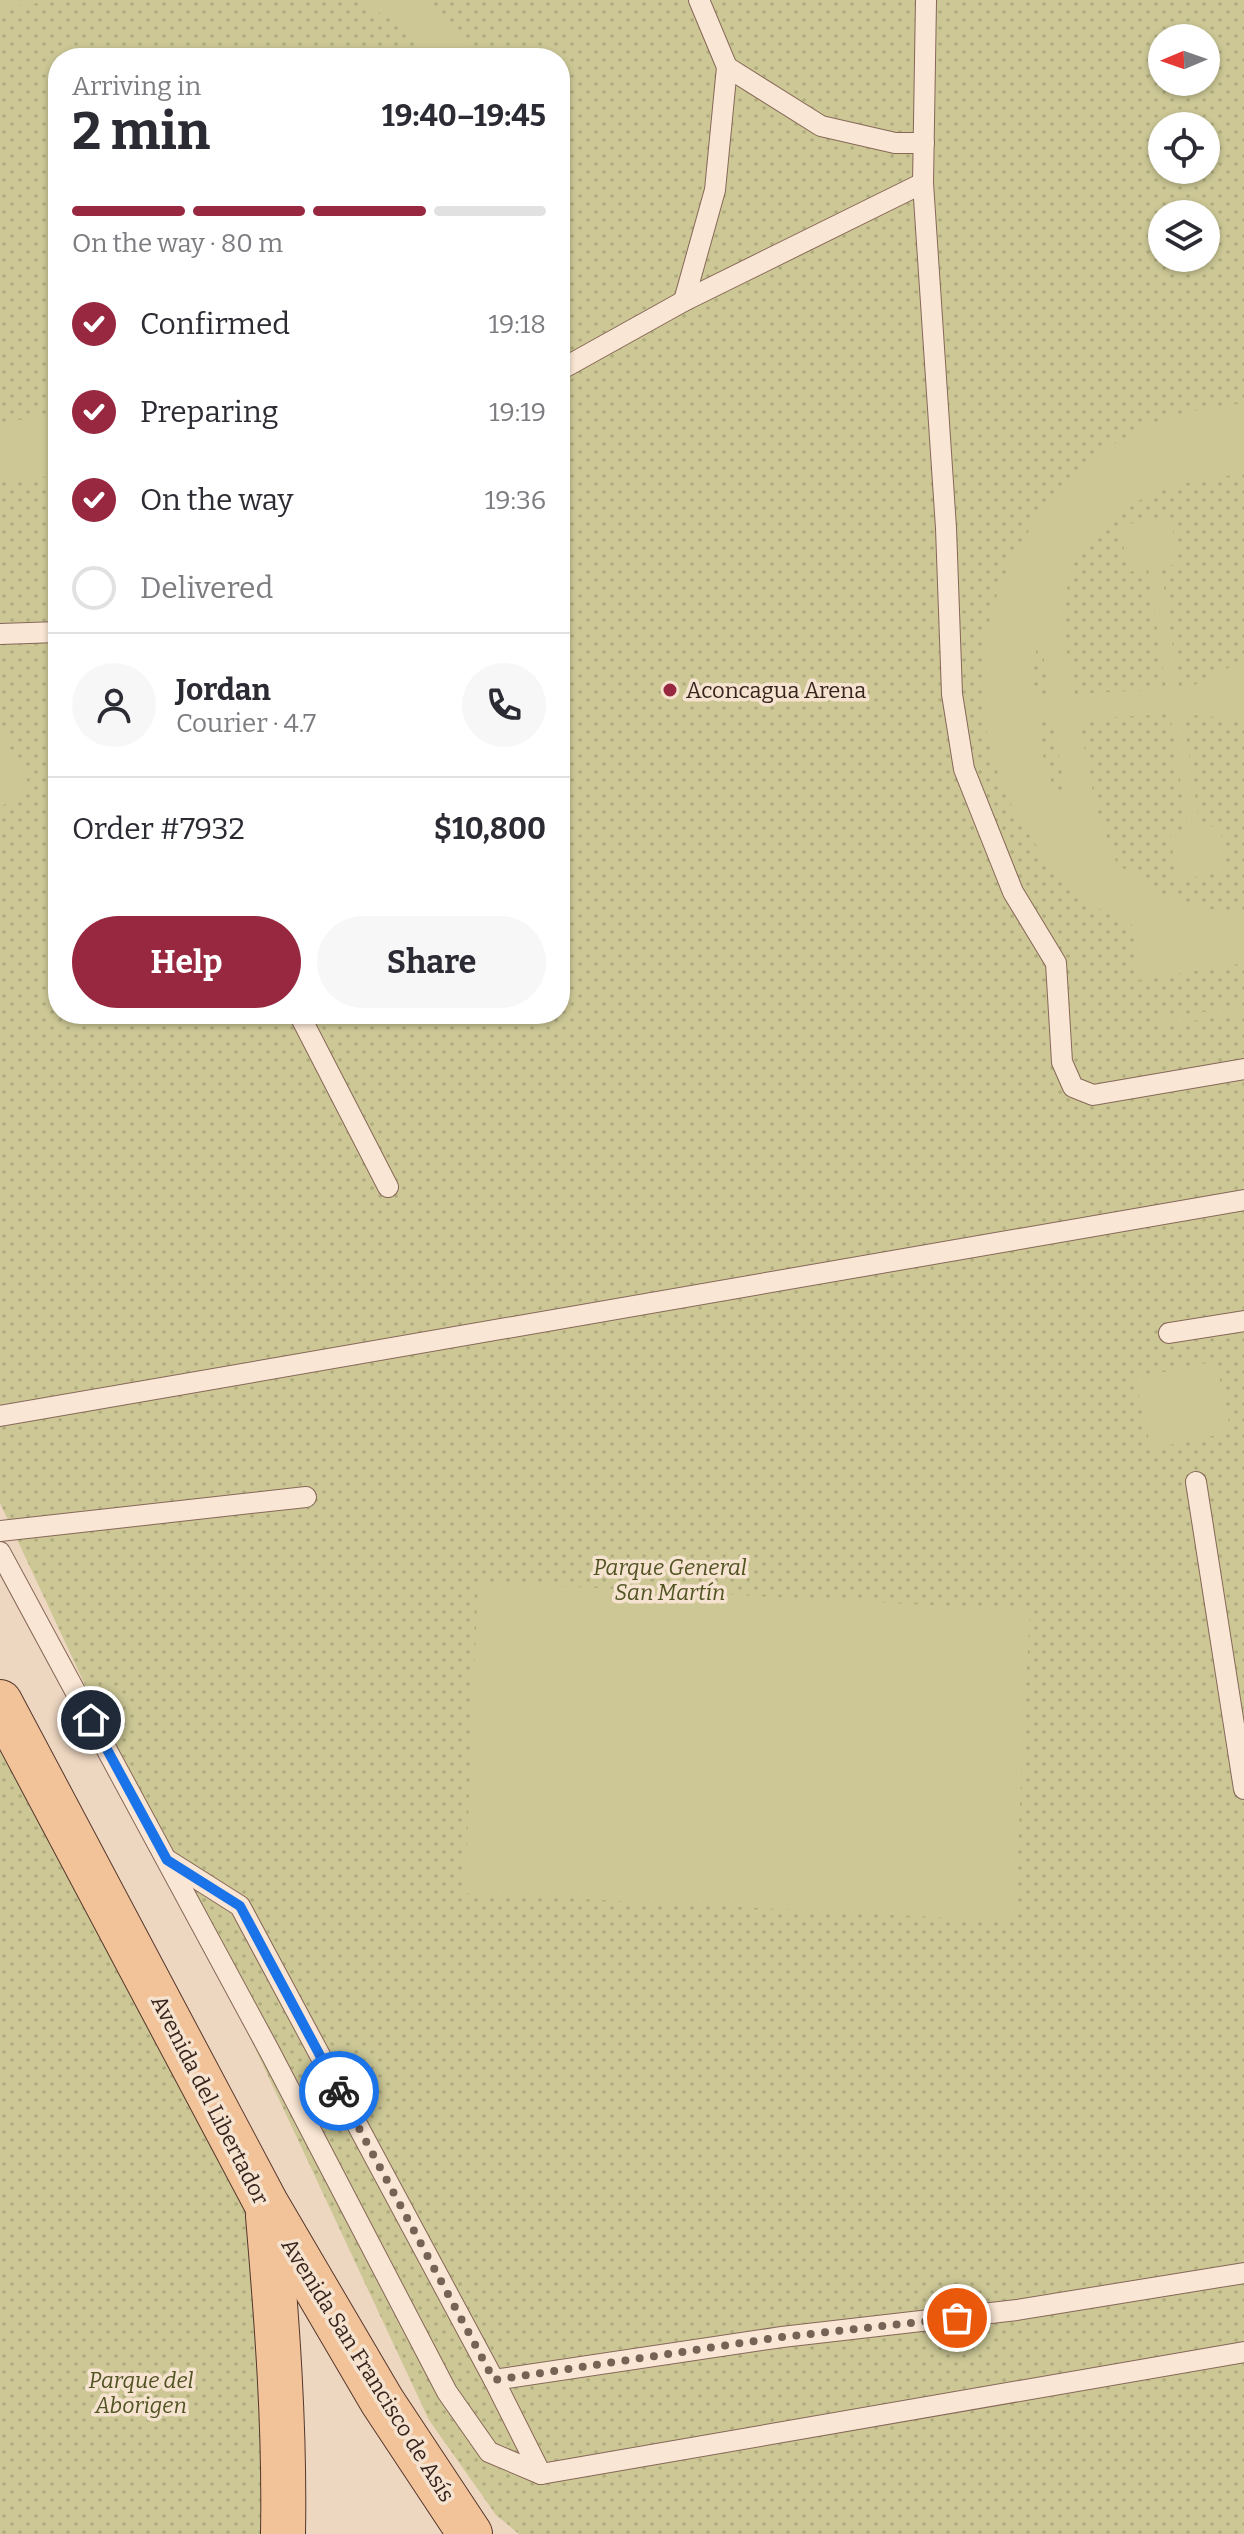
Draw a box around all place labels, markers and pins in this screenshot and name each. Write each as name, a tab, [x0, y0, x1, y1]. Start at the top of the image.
place label: Aconcagua Arena	[686, 677, 866, 704]
marker: Aconcagua Arena	[661, 681, 679, 699]
pin	[57, 1686, 125, 1754]
pin	[923, 2284, 991, 2352]

